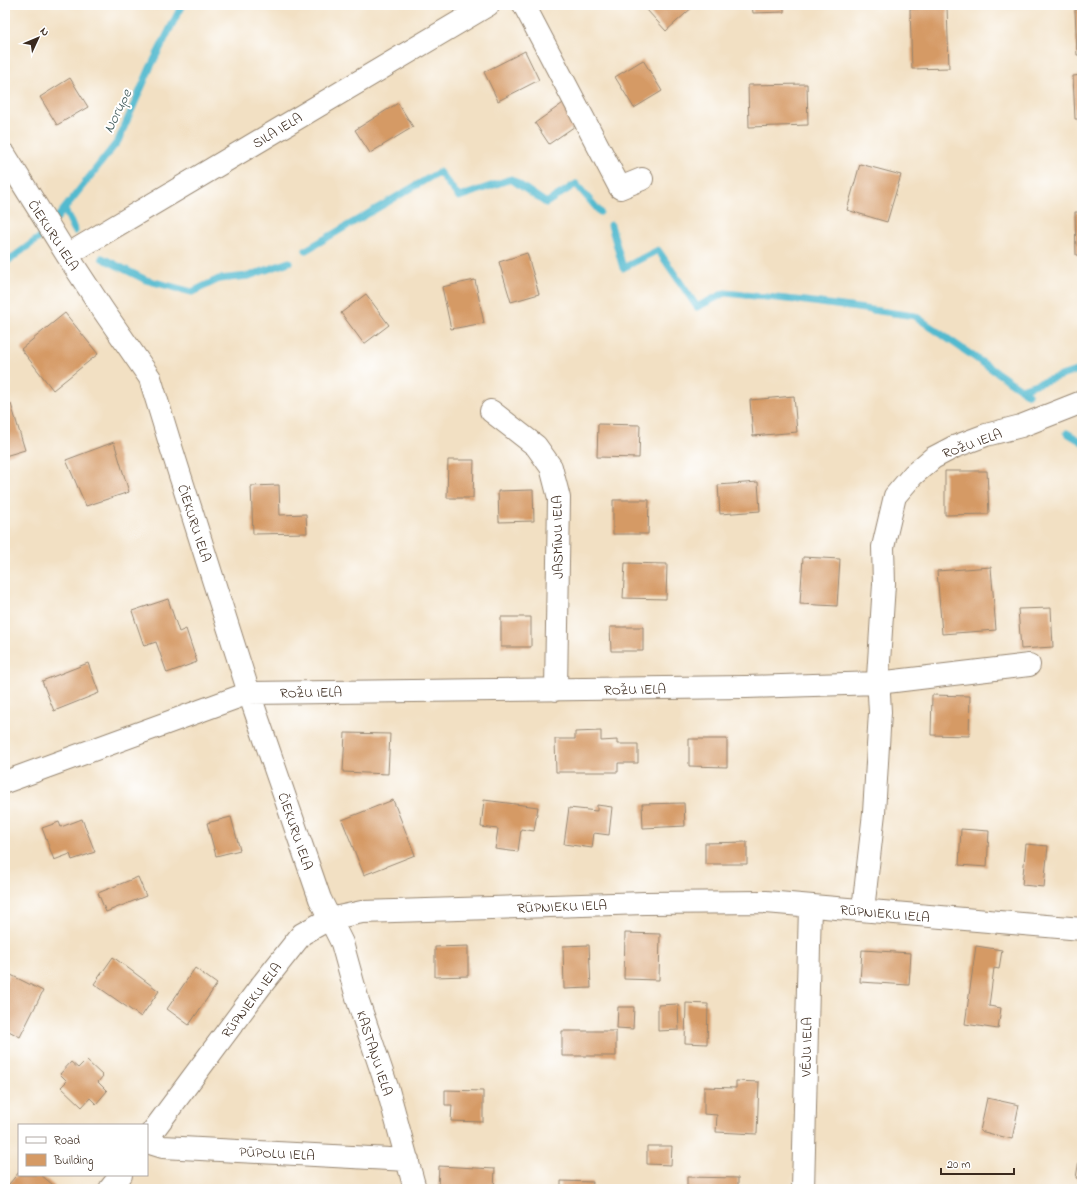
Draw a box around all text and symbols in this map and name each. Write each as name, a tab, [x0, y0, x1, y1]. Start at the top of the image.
north arrow	[18, 18, 58, 58]
text: N	[36, 24, 53, 40]
water label: Norupe	[98, 85, 138, 137]
street label: SILA IELA	[249, 108, 307, 154]
street label: ČIEKURU IELA	[22, 196, 84, 275]
street label: ROŽU IELA	[940, 424, 1005, 465]
street label: ČIEKURU IELA	[171, 482, 216, 565]
street label: JASMĪNU IELA	[547, 495, 570, 579]
street label: ROŽU IELA	[604, 679, 666, 702]
street label: ROŽU IELA	[280, 682, 342, 705]
street label: ČIEKURU IELA	[272, 790, 318, 873]
street label: RŪPNIEKU IELA	[517, 895, 607, 920]
street label: RŪPNIEKU IELA	[839, 900, 931, 929]
street label: RŪPNIEKU IELA	[217, 959, 288, 1043]
street label: KASTAŅU IELA	[350, 1008, 397, 1099]
street label: VĒJU IELA	[796, 1017, 819, 1078]
legend	[18, 1124, 148, 1176]
text: Road	[54, 1132, 80, 1150]
street label: PŪPOLU IELA	[239, 1142, 315, 1167]
scale bar	[941, 1150, 1014, 1176]
text: Building	[53, 1152, 93, 1171]
text: 20 m	[947, 1156, 970, 1174]

